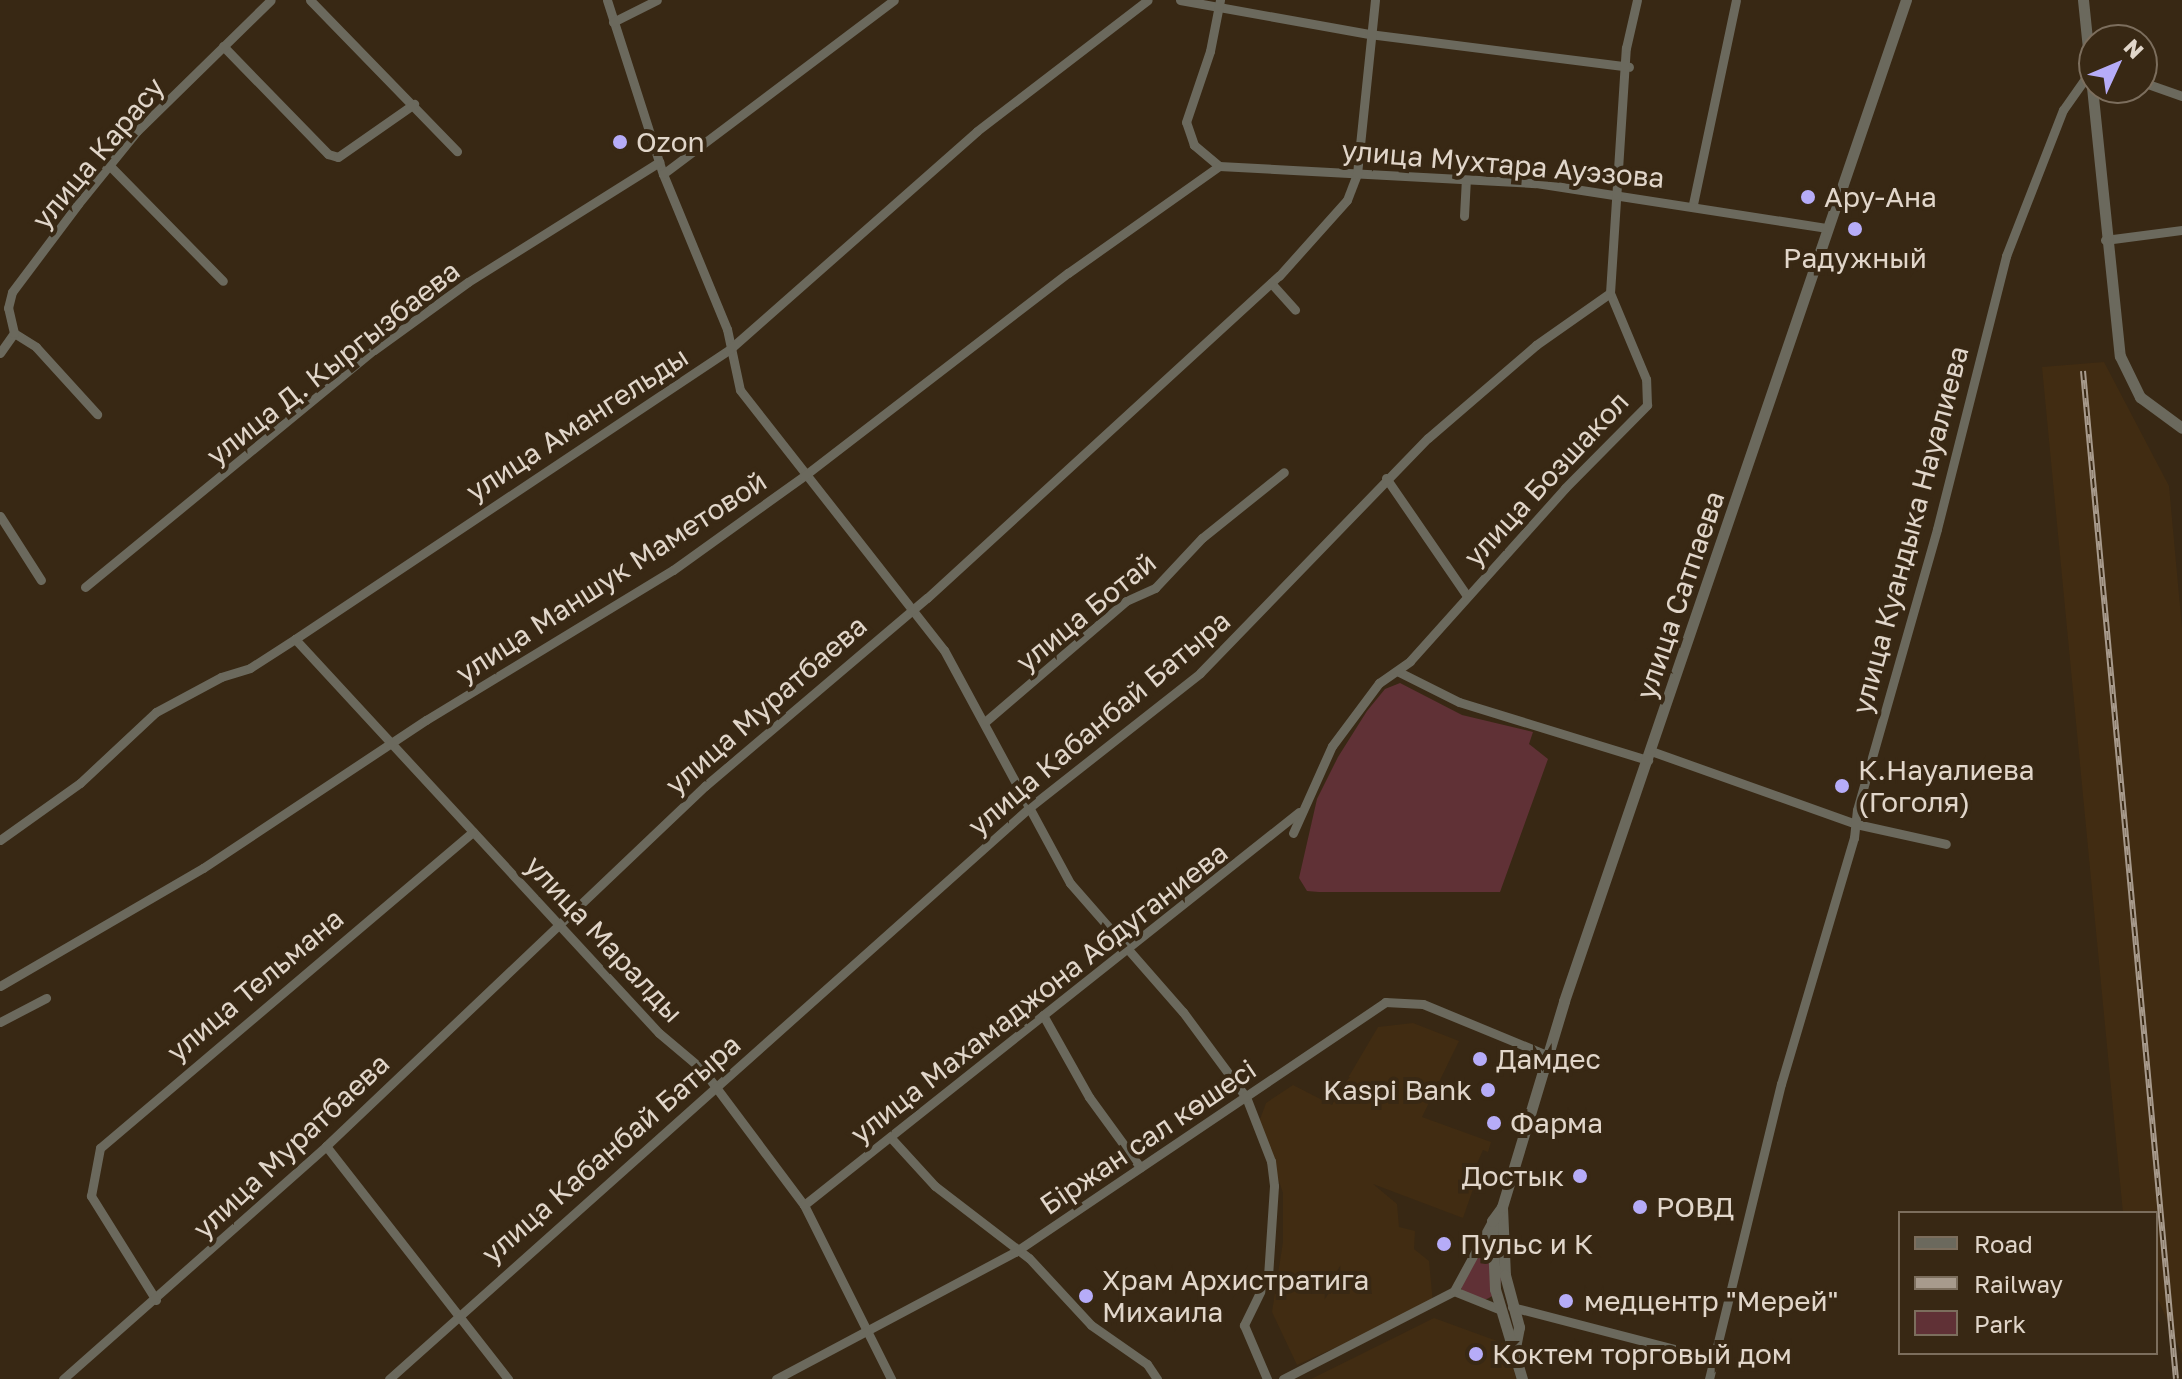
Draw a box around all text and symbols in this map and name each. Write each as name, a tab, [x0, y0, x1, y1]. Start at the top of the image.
north arrow	[2078, 24, 2158, 104]
text: N	[2119, 33, 2150, 64]
street label: улица Карасу	[25, 70, 171, 236]
place label: Ozon	[636, 125, 705, 159]
marker: Ozon	[611, 133, 629, 151]
street label: улица Мухтара Ауэзова	[1340, 133, 1666, 195]
place label: Ару-Ана	[1824, 180, 1937, 214]
marker: Ару-Ана	[1799, 188, 1817, 206]
marker: Радужный	[1846, 220, 1864, 238]
place label: Радужный	[1783, 241, 1927, 275]
street label: улица Д. Кыргызбаева	[200, 254, 466, 472]
street label: улица Амангельды	[460, 340, 694, 508]
street label: улица Куандыка Науалиева	[1845, 342, 1975, 718]
street label: улица Бозшакол	[1457, 385, 1635, 573]
street label: улица Маншук Маметовой	[449, 464, 773, 690]
street label: улица Сатпаева	[1629, 487, 1731, 703]
street label: улица Ботай	[1009, 545, 1163, 679]
street label: улица Кабанбай Батыра	[961, 604, 1237, 842]
street label: улица Муратбаева	[659, 608, 873, 802]
place label: К.Науалиева (Гоголя)	[1858, 753, 2035, 819]
marker: К.Науалиева (Гоголя)	[1833, 777, 1851, 795]
street label: улица Махамаджона Абдуганиева	[844, 835, 1234, 1151]
street label: улица Маралды	[518, 849, 690, 1029]
street label: улица Тельмана	[160, 901, 350, 1069]
street label: улица Кабанбай Батыра	[475, 1028, 747, 1270]
place label: Дамдес	[1496, 1042, 1601, 1076]
street label: улица Муратбаева	[186, 1047, 396, 1245]
marker: Дамдес	[1471, 1050, 1489, 1068]
street label: Біржан сал көшесі	[1034, 1052, 1262, 1222]
place label: Kaspi Bank	[1323, 1073, 1472, 1107]
marker: Kaspi Bank	[1479, 1081, 1497, 1099]
place label: Фарма	[1510, 1106, 1603, 1140]
marker: Фарма	[1485, 1114, 1503, 1132]
place label: Достык	[1462, 1159, 1564, 1193]
marker: Достык	[1571, 1167, 1589, 1185]
place label: РОВД	[1656, 1190, 1734, 1224]
marker: РОВД	[1631, 1198, 1649, 1216]
legend	[1898, 1211, 2158, 1355]
place label: Пульс и К	[1460, 1227, 1593, 1261]
text: Road	[1974, 1229, 2033, 1258]
marker: Пульс и К	[1435, 1235, 1453, 1253]
place label: Храм Архистратига Михаила	[1102, 1263, 1369, 1329]
text: Railway	[1974, 1269, 2063, 1298]
place label: медцентр "Мерей"	[1584, 1284, 1838, 1318]
marker: Храм Архистратига Михаила	[1077, 1287, 1095, 1305]
marker: медцентр "Мерей"	[1555, 1290, 1577, 1312]
text: Park	[1974, 1309, 2026, 1338]
place label: Коктем торговый дом	[1492, 1337, 1792, 1371]
marker: Коктем торговый дом	[1467, 1345, 1485, 1363]

